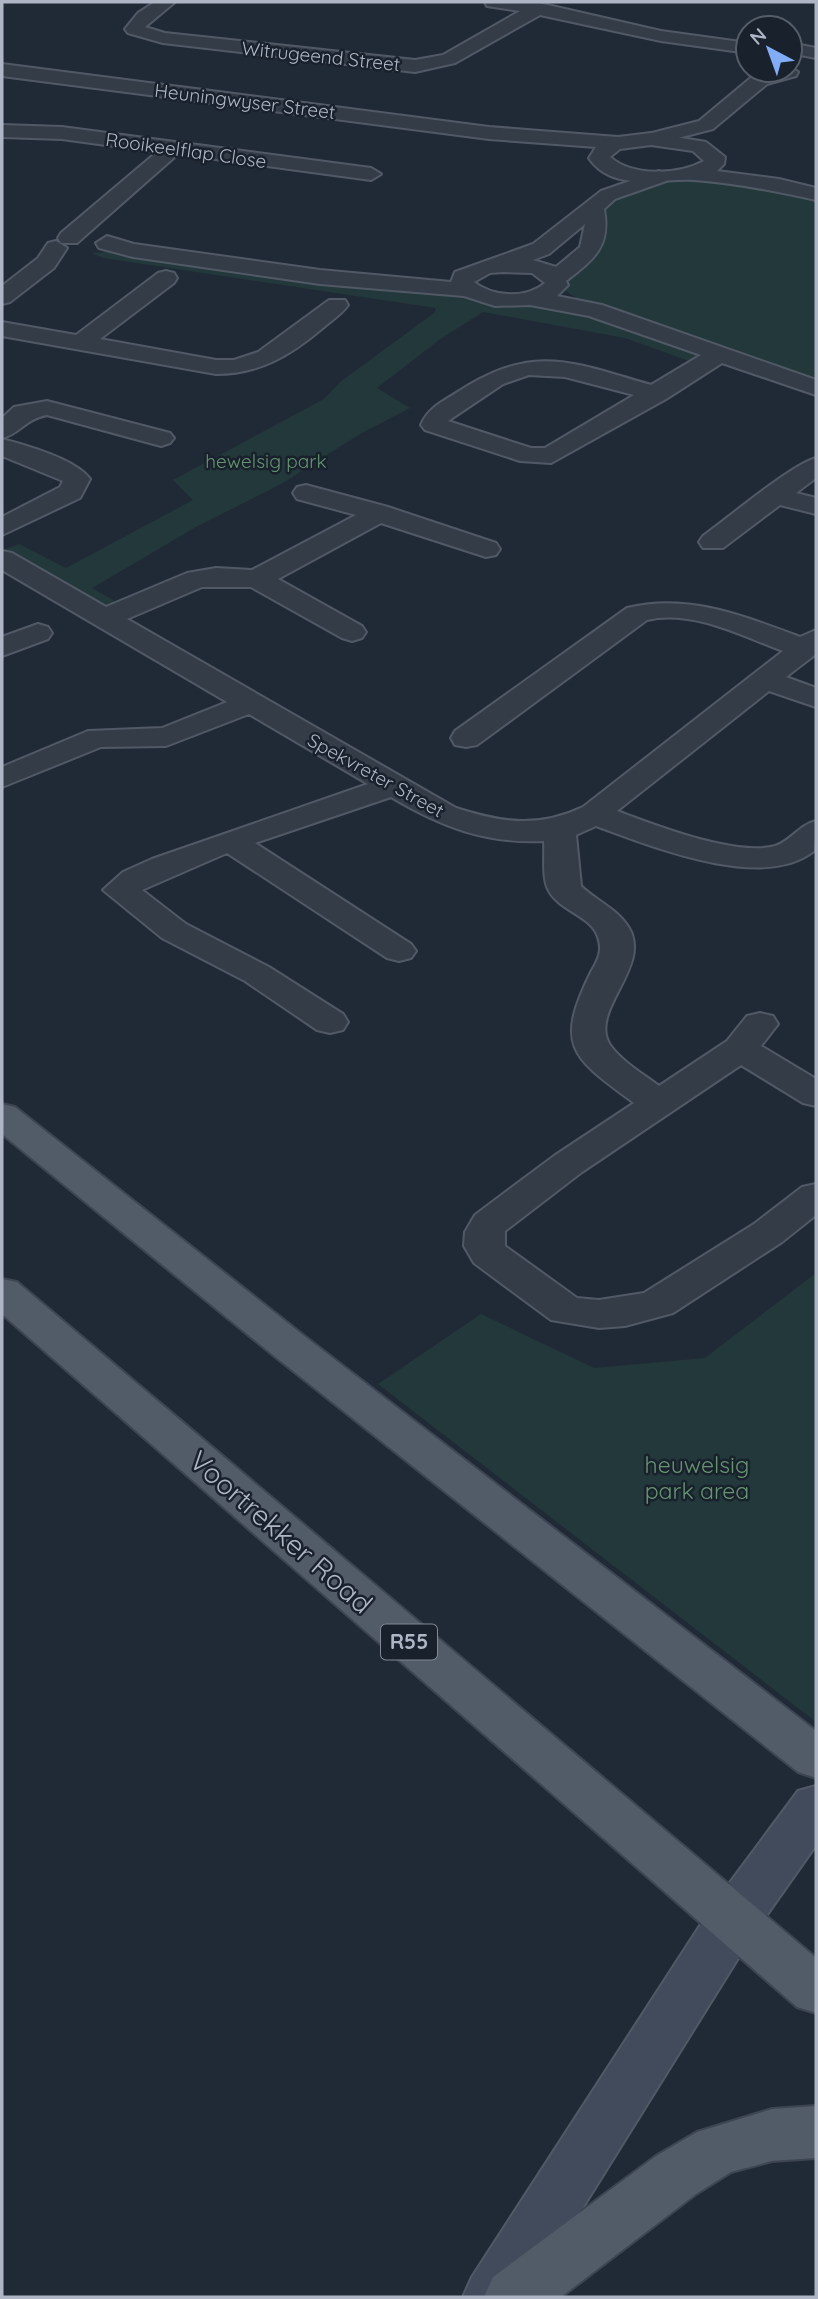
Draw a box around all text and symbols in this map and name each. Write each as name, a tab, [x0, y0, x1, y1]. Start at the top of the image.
north arrow	[734, 14, 804, 84]
text: N	[745, 23, 771, 50]
street label: Witrugeend Street	[241, 36, 401, 76]
street label: Heuningwyser Street	[153, 78, 337, 124]
street label: Rooikeelflap Close	[104, 127, 268, 173]
park label: hewelsig park	[205, 449, 327, 473]
street label: Spekvreter Street	[304, 728, 448, 822]
street label: Voortrekker Road	[183, 1443, 380, 1621]
park label: heuwelsig park area	[645, 1450, 749, 1505]
road number: R55	[381, 1624, 437, 1660]

